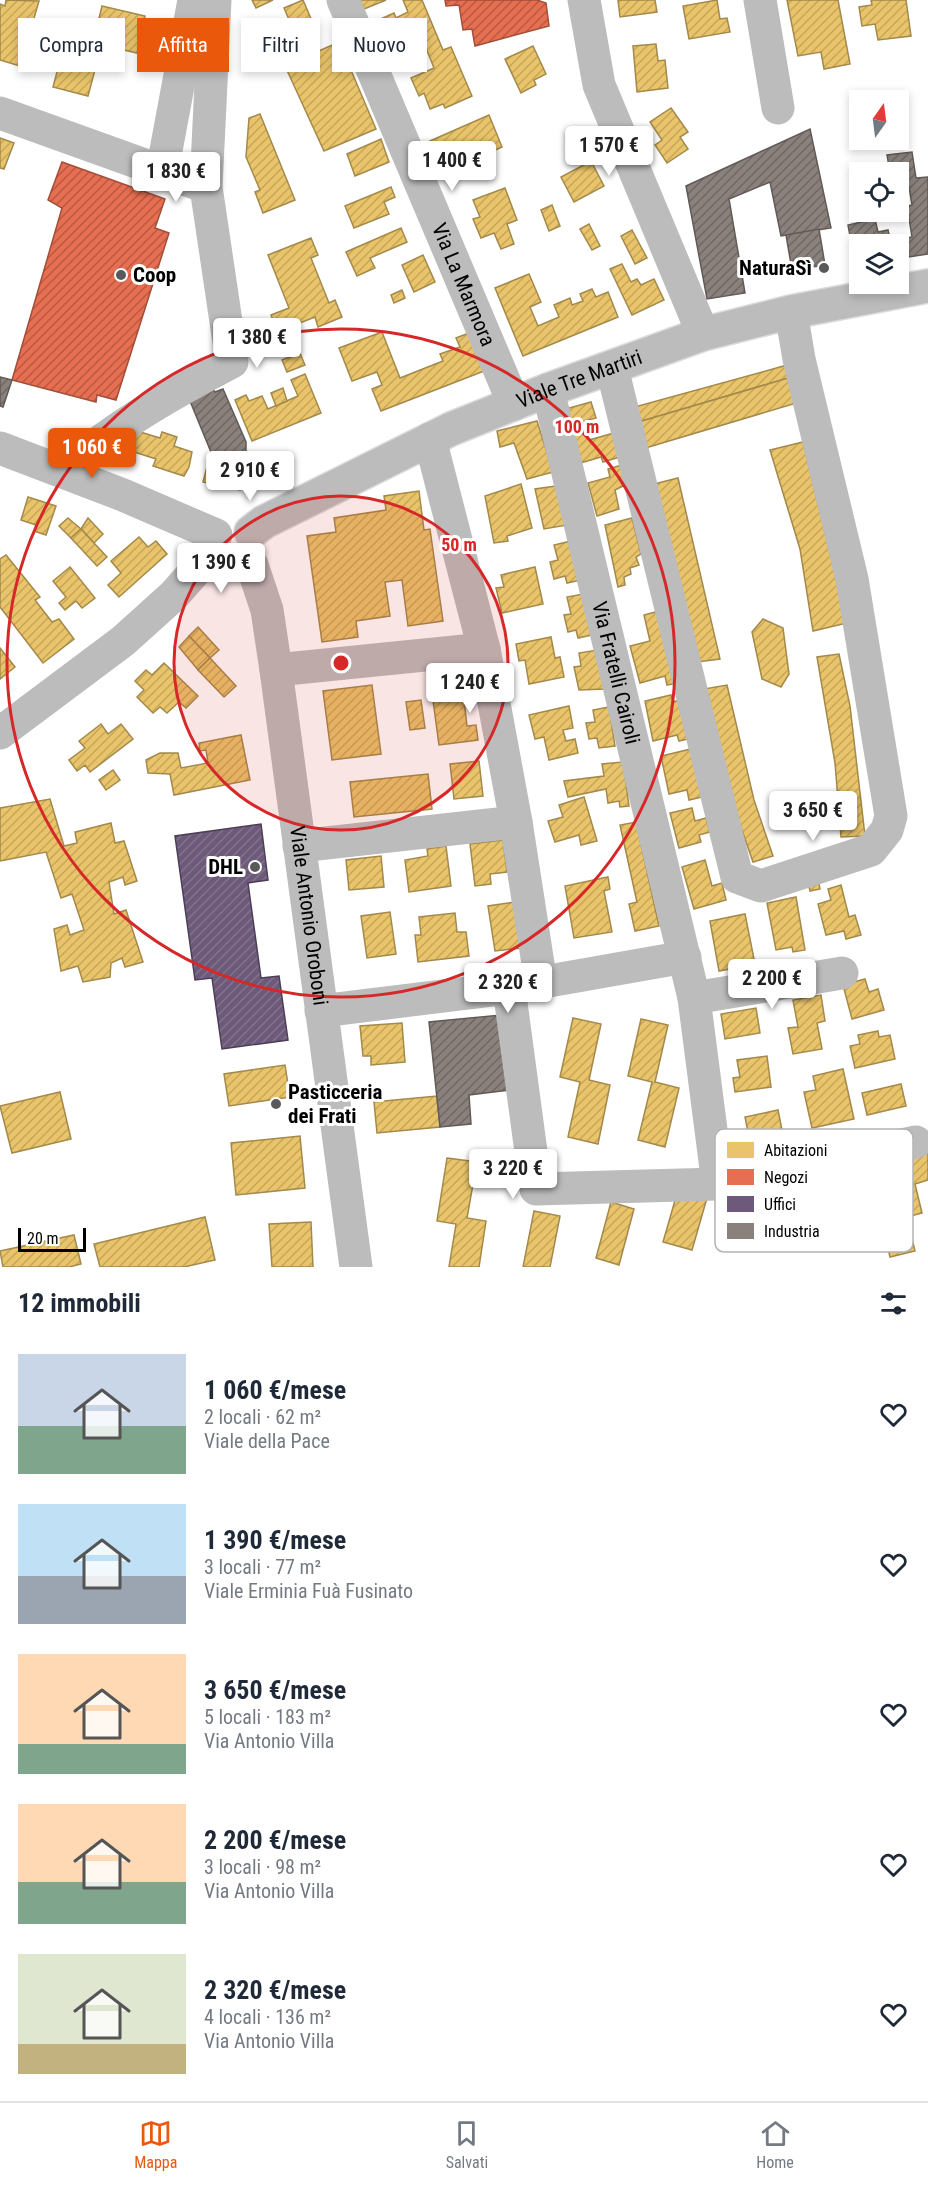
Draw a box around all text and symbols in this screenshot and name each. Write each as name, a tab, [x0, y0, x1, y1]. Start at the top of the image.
chip: Compra	[18, 18, 125, 72]
chip: Affitta	[137, 18, 229, 72]
chip: Filtri	[241, 18, 320, 72]
chip: Nuovo	[332, 18, 427, 72]
north arrow	[849, 90, 909, 150]
map controls	[849, 90, 909, 294]
pin: 1 570 €	[554, 126, 664, 177]
text: 1 570 €	[579, 133, 639, 157]
pin: 1 400 €	[397, 141, 507, 192]
text: 1 400 €	[422, 148, 482, 172]
pin: 1 830 €	[121, 152, 231, 203]
text: 1 830 €	[146, 159, 206, 183]
button: locate	[849, 162, 909, 222]
street label: Via La Marmora	[427, 219, 500, 350]
button: layers	[849, 234, 909, 294]
place label: NaturaSì	[739, 256, 812, 280]
marker: NaturaSì	[817, 261, 831, 275]
place label: Coop	[133, 263, 176, 287]
marker: Coop	[114, 268, 128, 282]
pin: 1 380 €	[202, 318, 312, 369]
text: 1 380 €	[227, 325, 287, 349]
street label: Viale Tre Martiri	[513, 345, 645, 413]
text: 100 m	[555, 416, 599, 437]
pin: 1 060 €	[37, 428, 147, 479]
text: 1 060 €	[62, 435, 122, 459]
pin: 2 910 €	[195, 451, 305, 502]
text: 2 910 €	[220, 458, 280, 482]
text: 50 m	[441, 534, 477, 555]
pin: 1 390 €	[166, 543, 276, 594]
text: 1 390 €	[191, 550, 251, 574]
street label: Via Fratelli Cairoli	[587, 599, 645, 747]
centre of rings	[331, 653, 351, 673]
pin: 1 240 €	[415, 663, 525, 714]
text: 1 240 €	[440, 670, 500, 694]
pin: 3 650 €	[758, 791, 868, 842]
text: 3 650 €	[783, 798, 843, 822]
street label: Viale Antonio Oroboni	[285, 825, 333, 1007]
place label: DHL	[208, 855, 243, 879]
marker: DHL	[248, 860, 262, 874]
pin: 2 200 €	[717, 959, 827, 1010]
pin: 2 320 €	[453, 963, 563, 1014]
text: 2 200 €	[742, 966, 802, 990]
text: 2 320 €	[478, 970, 538, 994]
place label: Pasticceria dei Frati	[288, 1080, 383, 1128]
marker: Pasticceria dei Frati	[269, 1097, 283, 1111]
legend	[715, 1129, 913, 1252]
text: Abitazioni	[764, 1141, 827, 1160]
pin: 3 220 €	[458, 1149, 568, 1200]
text: 3 220 €	[483, 1156, 543, 1180]
text: Negozi	[764, 1168, 808, 1187]
text: Uffici	[764, 1195, 796, 1214]
text: Industria	[764, 1222, 820, 1241]
scale bar	[18, 1225, 86, 1252]
text: 20 m	[27, 1229, 59, 1248]
icon: filters	[877, 1287, 910, 1320]
text: 12 immobili	[18, 1288, 141, 1318]
text: 1 060 €/mese	[204, 1375, 346, 1405]
icon: home	[66, 1378, 138, 1450]
icon: heart	[877, 1398, 910, 1431]
text: 2 locali · 62 m²	[204, 1405, 321, 1429]
text: Viale della Pace	[204, 1429, 330, 1453]
text: 1 390 €/mese	[204, 1525, 346, 1555]
icon: home	[66, 1528, 138, 1600]
icon: heart	[877, 1548, 910, 1581]
text: 3 locali · 77 m²	[204, 1555, 321, 1579]
text: Viale Erminia Fuà Fusinato	[204, 1579, 413, 1603]
text: 3 650 €/mese	[204, 1675, 346, 1705]
icon: home	[66, 1678, 138, 1750]
icon: heart	[877, 1698, 910, 1731]
text: 5 locali · 183 m²	[204, 1705, 331, 1729]
text: Via Antonio Villa	[204, 1729, 334, 1753]
text: 2 200 €/mese	[204, 1825, 346, 1855]
icon: home	[66, 1828, 138, 1900]
icon: heart	[877, 1848, 910, 1881]
text: 3 locali · 98 m²	[204, 1855, 321, 1879]
text: Via Antonio Villa	[204, 1879, 334, 1903]
text: 2 320 €/mese	[204, 1975, 346, 2005]
icon: home	[66, 1978, 138, 2050]
icon: heart	[877, 1998, 910, 2031]
text: 4 locali · 136 m²	[204, 2005, 331, 2029]
text: Via Antonio Villa	[204, 2029, 334, 2053]
tab: Mappa	[134, 2117, 177, 2172]
tab: Salvati	[446, 2117, 488, 2172]
tab: Home	[756, 2117, 794, 2172]

